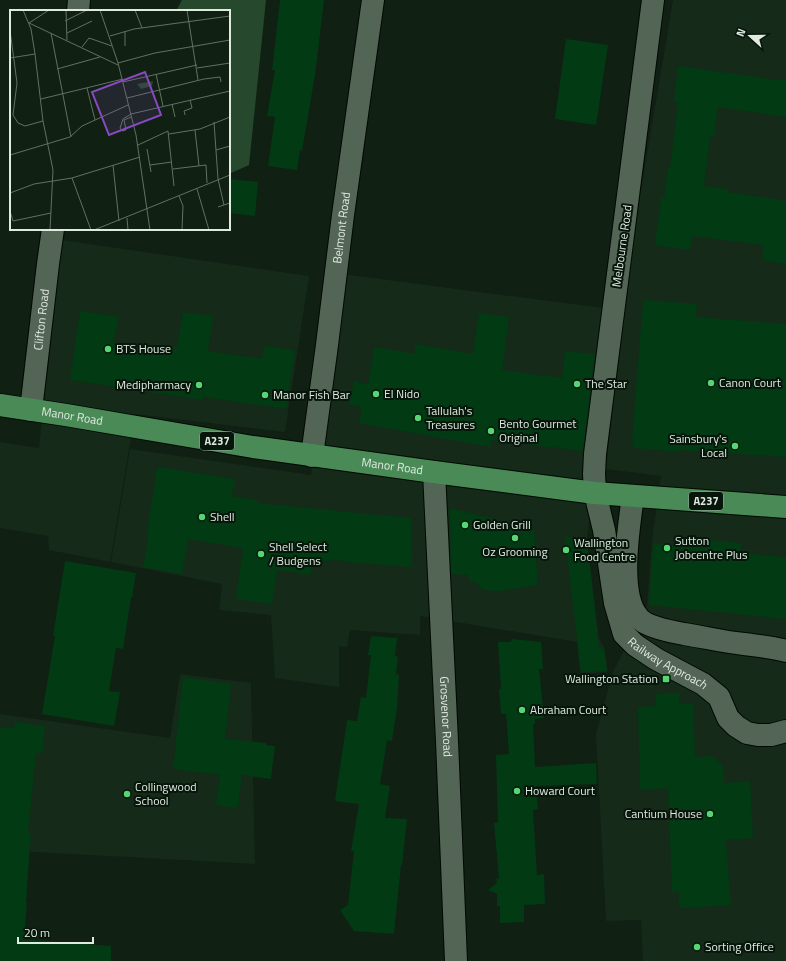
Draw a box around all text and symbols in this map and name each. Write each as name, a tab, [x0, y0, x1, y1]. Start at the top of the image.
inset map	[10, 10, 230, 230]
north arrow	[730, 16, 770, 56]
text: N	[732, 26, 749, 39]
street label: Belmont Road	[327, 191, 355, 265]
street label: Melbourne Road	[606, 203, 637, 288]
street label: Clifton Road	[28, 288, 54, 351]
place label: BTS House	[116, 339, 171, 358]
marker: BTS House	[103, 344, 113, 354]
place label: Canon Court	[719, 373, 782, 392]
place label: The Star	[585, 374, 627, 393]
place label: Medipharmacy	[116, 375, 191, 394]
marker: Canon Court	[706, 378, 716, 388]
marker: The Star	[572, 379, 582, 389]
marker: Medipharmacy	[194, 380, 204, 390]
place label: El Nido	[384, 384, 419, 403]
place label: Manor Fish Bar	[273, 385, 350, 404]
marker: El Nido	[371, 389, 381, 399]
marker: Manor Fish Bar	[260, 390, 270, 400]
street label: Manor Road	[40, 401, 104, 430]
place label: Tallulah's Treasures	[426, 401, 475, 434]
marker: Tallulah's Treasures	[413, 413, 423, 423]
place label: Bento Gourmet Original	[499, 414, 577, 447]
marker: Bento Gourmet Original	[486, 426, 496, 436]
place label: Sainsbury's Local	[669, 429, 727, 462]
road number: A237	[200, 432, 234, 450]
marker: Sainsbury's Local	[730, 441, 740, 451]
street label: Manor Road	[360, 452, 424, 479]
road number: A237	[689, 492, 723, 510]
place label: Shell	[210, 507, 235, 526]
marker: Shell	[197, 512, 207, 522]
place label: Golden Grill	[473, 515, 531, 534]
marker: Golden Grill	[460, 520, 470, 530]
place label: Sutton Jobcentre Plus	[675, 531, 748, 564]
marker: Oz Grooming	[510, 533, 520, 543]
place label: Wallington Food Centre	[574, 533, 635, 566]
place label: Shell Select / Budgens	[269, 537, 328, 570]
place label: Oz Grooming	[482, 542, 548, 561]
marker: Sutton Jobcentre Plus	[662, 543, 672, 553]
marker: Wallington Food Centre	[561, 545, 571, 555]
marker: Shell Select / Budgens	[256, 549, 266, 559]
street label: Railway Approach	[623, 633, 713, 694]
place label: Wallington Station	[565, 669, 658, 688]
marker: Wallington Station	[661, 674, 671, 684]
street label: Grosvenor Road	[435, 676, 458, 757]
place label: Abraham Court	[530, 700, 607, 719]
marker: Abraham Court	[517, 705, 527, 715]
place label: Collingwood School	[135, 777, 197, 810]
place label: Howard Court	[525, 781, 596, 800]
marker: Howard Court	[512, 786, 522, 796]
marker: Collingwood School	[122, 789, 132, 799]
place label: Cantium House	[625, 804, 702, 823]
marker: Cantium House	[705, 809, 715, 819]
scale bar	[18, 919, 93, 945]
text: 20 m	[24, 923, 50, 942]
place label: Sorting Office	[705, 937, 774, 956]
marker: Sorting Office	[692, 942, 702, 952]

